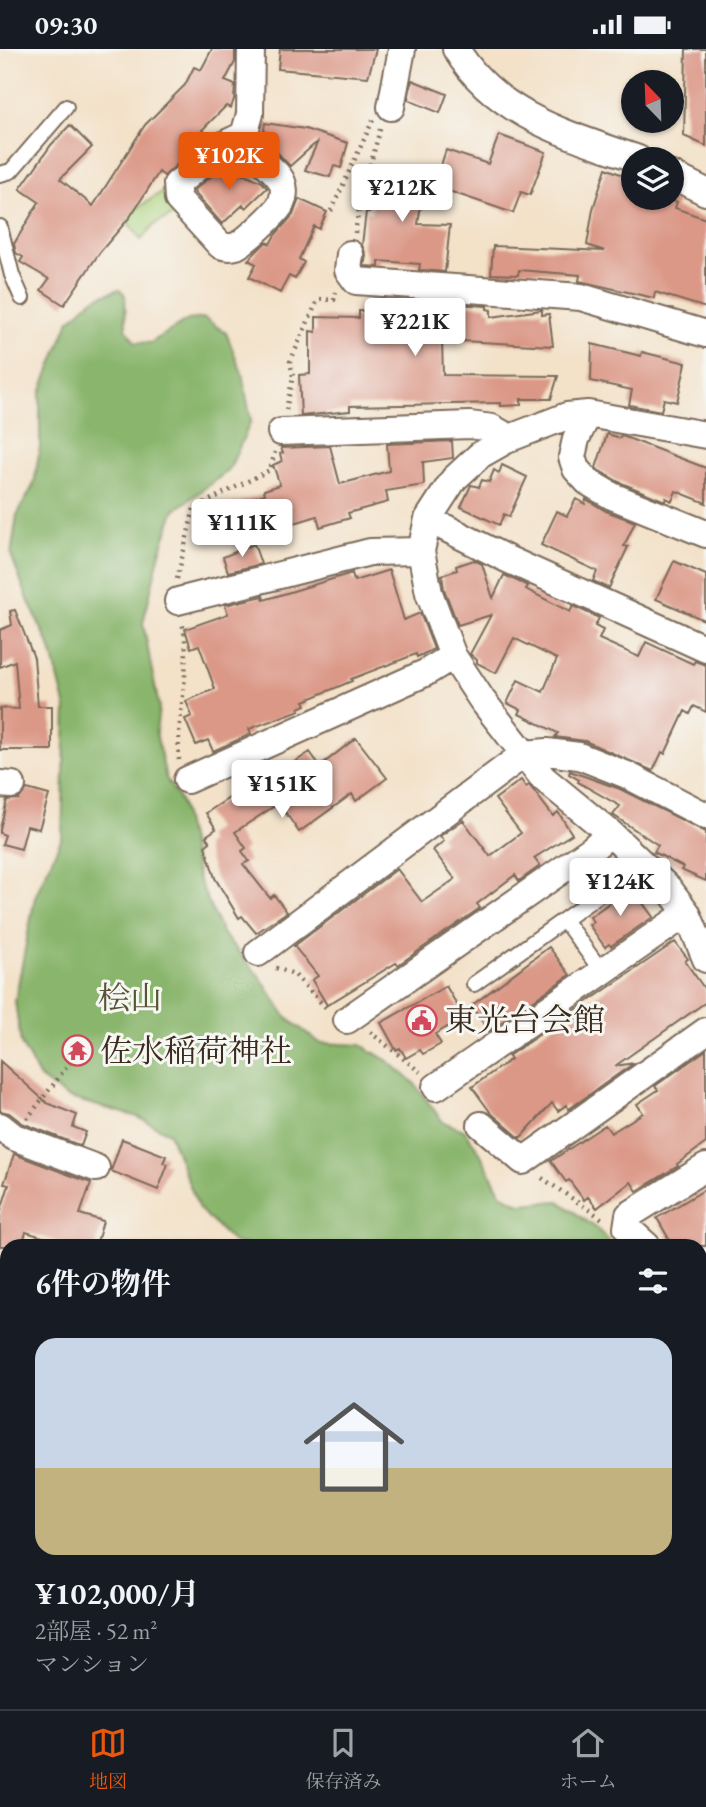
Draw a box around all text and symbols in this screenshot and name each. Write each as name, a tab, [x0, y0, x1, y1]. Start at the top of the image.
text: 09:30	[35, 8, 97, 42]
north arrow	[621, 70, 684, 133]
map controls	[621, 70, 684, 210]
pin: ¥102K	[180, 132, 278, 192]
text: ¥102K	[194, 140, 264, 170]
button: layers	[621, 147, 684, 210]
pin: ¥212K	[353, 165, 451, 224]
text: ¥212K	[367, 172, 437, 202]
pin: ¥221K	[366, 299, 464, 358]
text: ¥221K	[380, 306, 450, 336]
pin: ¥111K	[193, 499, 291, 559]
text: ¥111K	[207, 507, 277, 537]
pin: ¥151K	[233, 761, 331, 820]
text: ¥151K	[247, 768, 317, 798]
pin: ¥124K	[571, 859, 669, 918]
text: ¥124K	[585, 866, 655, 896]
park label: 桧山	[98, 977, 162, 1019]
place label: 東光台会館	[445, 999, 605, 1041]
public building icon: 東光台会館	[405, 1003, 439, 1037]
place label: 佐水稲荷神社	[100, 1030, 292, 1072]
temple icon: 佐水稲荷神社	[60, 1034, 94, 1068]
icon: filters	[634, 1262, 672, 1300]
text: 6件の物件	[35, 1264, 171, 1303]
icon: home	[291, 1384, 417, 1510]
text: ¥102,000/月	[35, 1574, 199, 1613]
text: 2部屋 · 52 m²	[35, 1616, 157, 1646]
text: マンション	[35, 1649, 149, 1679]
tab: 地図	[89, 1724, 127, 1794]
tab: 保存済み	[305, 1724, 382, 1794]
tab: ホーム	[560, 1724, 617, 1794]

